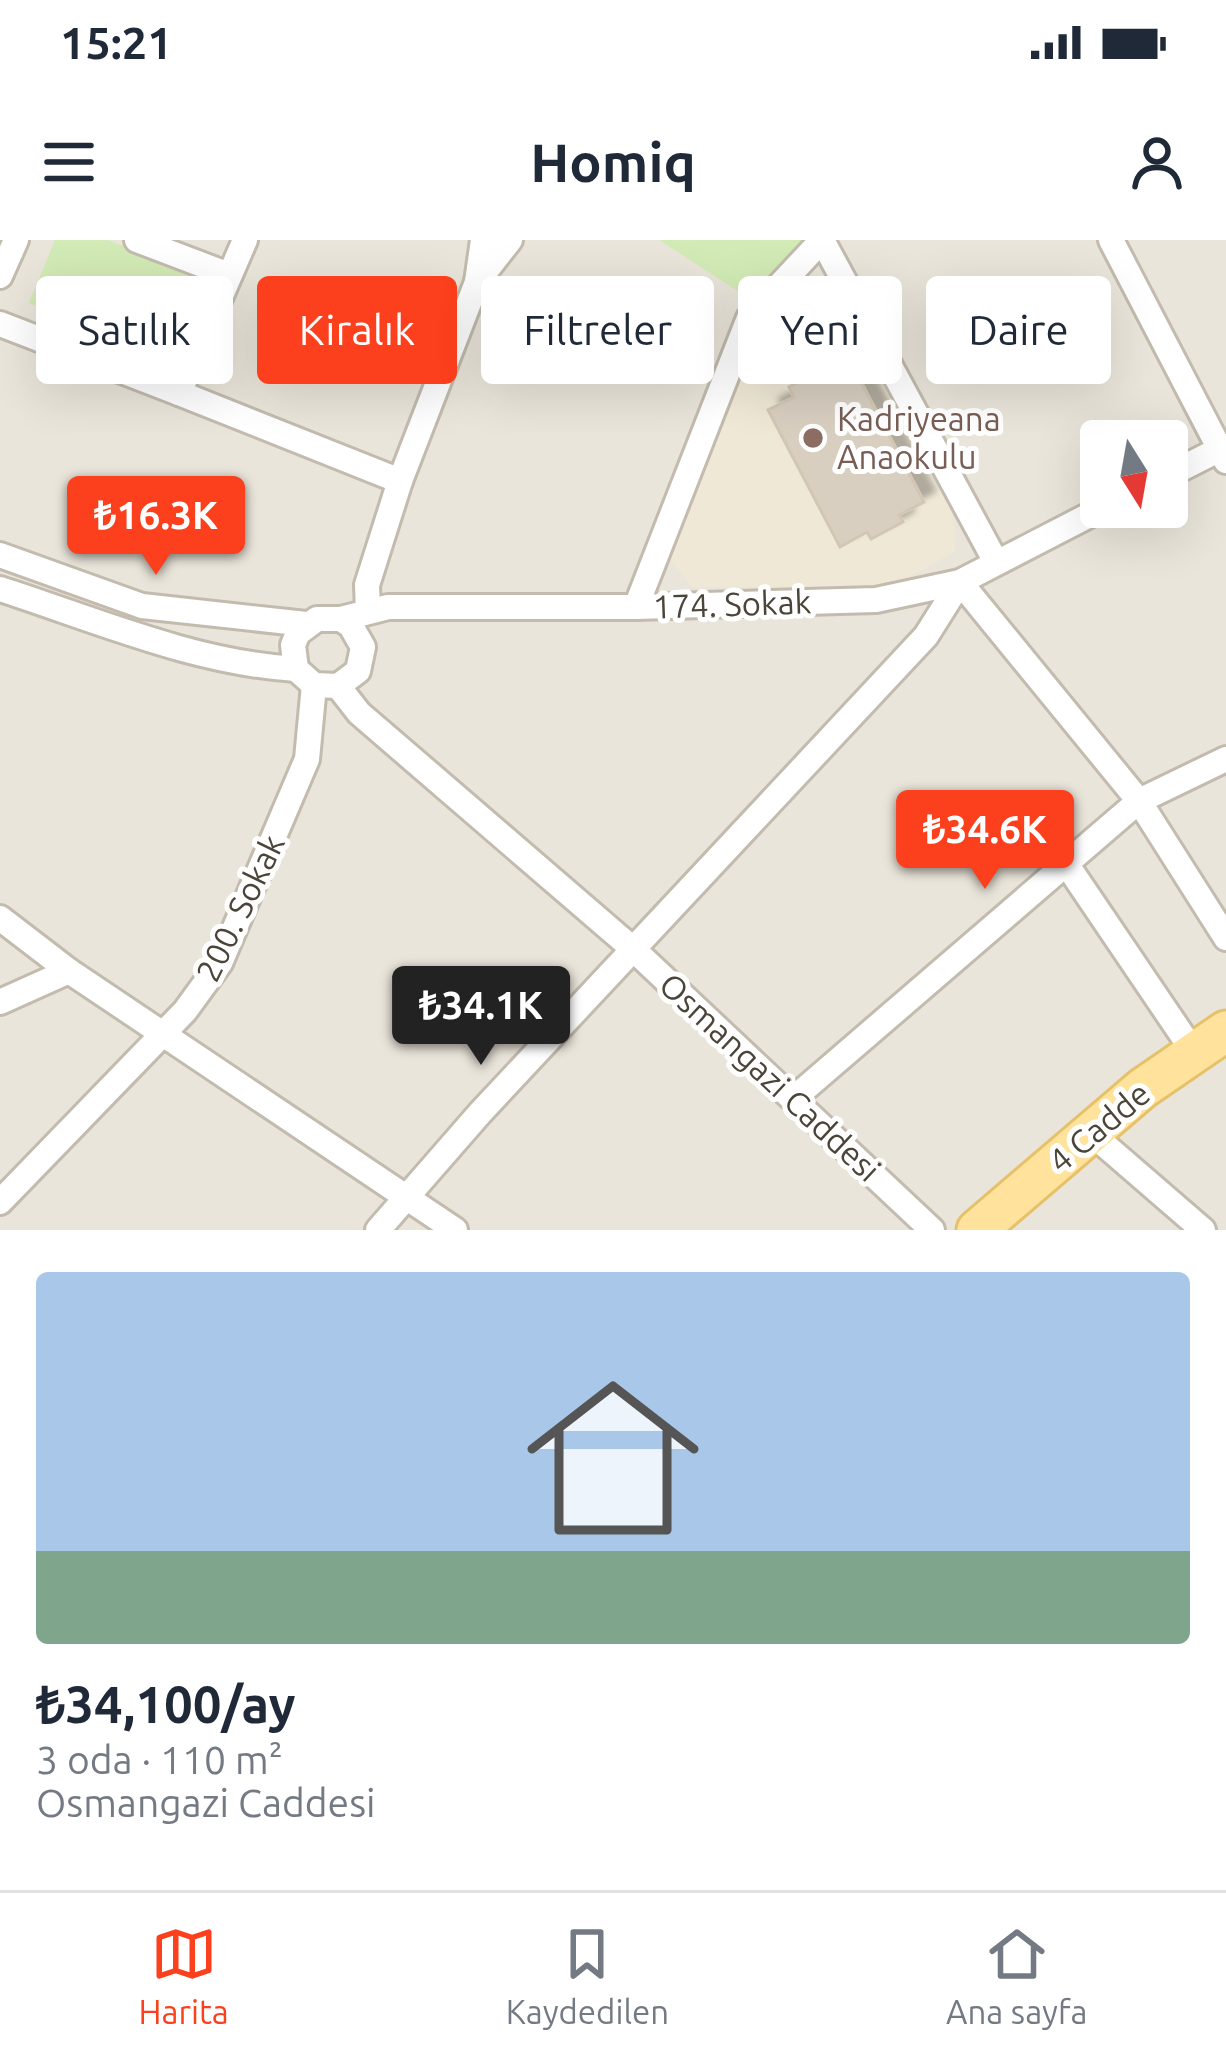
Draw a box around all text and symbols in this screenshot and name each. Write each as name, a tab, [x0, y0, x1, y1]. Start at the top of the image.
text: 15:21	[60, 17, 173, 68]
icon: menu	[36, 129, 102, 195]
icon: person	[1124, 129, 1190, 195]
text: Homiq	[530, 132, 696, 192]
chip: Satılık	[36, 276, 233, 384]
chip: Kiralık	[257, 276, 457, 384]
chip: Filtreler	[481, 276, 714, 384]
chip: Yeni	[738, 276, 902, 384]
chip: Daire	[926, 276, 1111, 384]
place label: Kadriyeana Anaokulu	[837, 400, 1001, 475]
north arrow	[1080, 420, 1188, 528]
map controls	[1080, 420, 1188, 528]
marker: Kadriyeana Anaokulu	[800, 425, 826, 451]
pin: ₺16.3K	[58, 476, 254, 578]
text: ₺16.3K	[94, 493, 218, 536]
street label: 174. Sokak	[652, 582, 812, 625]
pin: ₺34.6K	[887, 790, 1083, 892]
text: ₺34.6K	[923, 807, 1047, 850]
street label: 200. Sokak	[188, 828, 291, 987]
street label: Osmangazi Caddesi	[653, 965, 888, 1188]
pin: ₺34.1K	[383, 966, 579, 1068]
text: ₺34.1K	[419, 983, 543, 1026]
street label: 4 Cadde	[1041, 1074, 1157, 1179]
icon: home	[505, 1350, 721, 1566]
text: ₺34,100/ay	[36, 1675, 296, 1733]
text: 3 oda · 110 m²	[36, 1738, 283, 1781]
text: Osmangazi Caddesi	[36, 1781, 376, 1824]
tab: Harita	[138, 1921, 229, 2030]
tab: Kaydedilen	[506, 1921, 669, 2030]
tab: Ana sayfa	[946, 1921, 1088, 2030]

